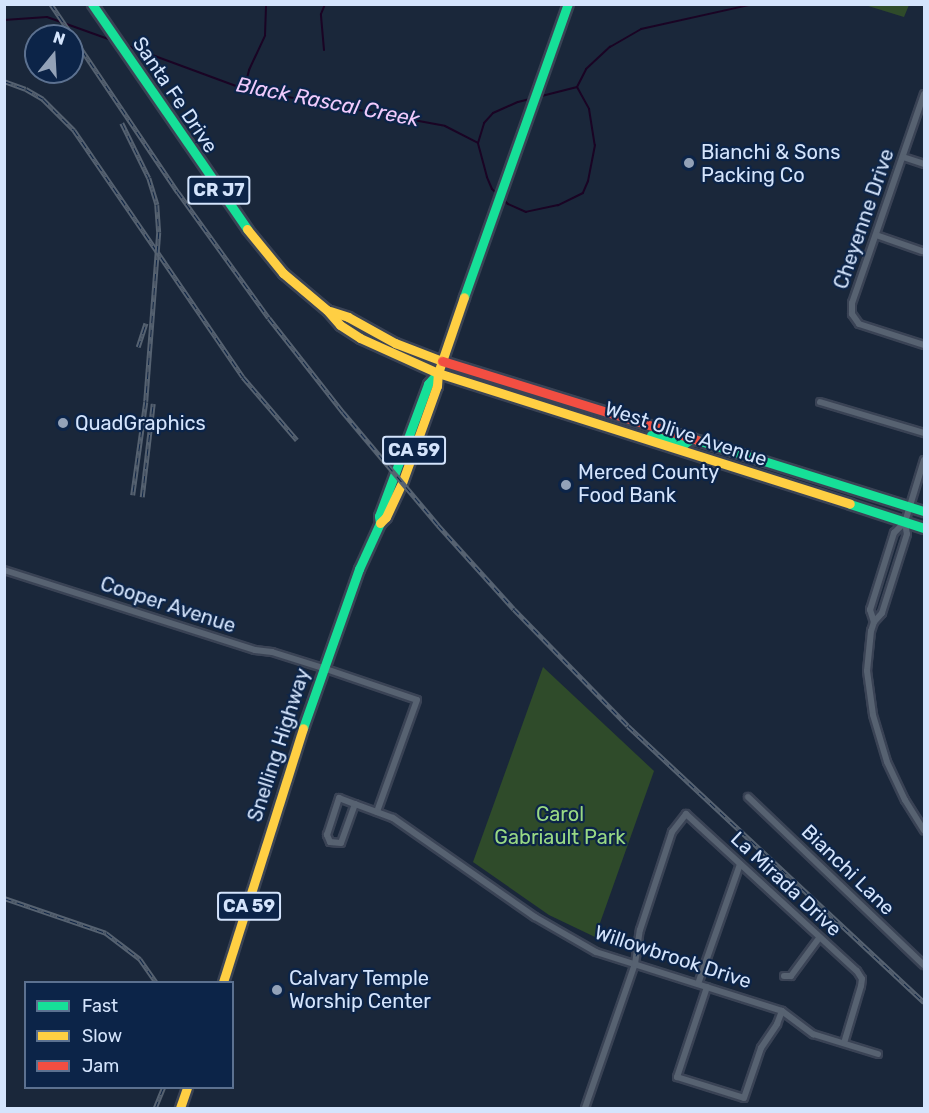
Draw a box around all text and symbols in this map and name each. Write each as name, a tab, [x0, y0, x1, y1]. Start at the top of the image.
north arrow	[24, 24, 84, 84]
text: N	[51, 27, 68, 49]
street label: Santa Fe Drive	[127, 32, 223, 158]
water label: Black Rascal Creek	[234, 72, 422, 132]
place label: Bianchi & Sons Packing Co	[701, 140, 840, 187]
street label: Cheyenne Drive	[829, 146, 899, 292]
marker: Bianchi & Sons Packing Co	[682, 156, 696, 170]
road number: CR J7	[186, 175, 252, 205]
street label: West Olive Avenue	[602, 396, 770, 472]
place label: QuadGraphics	[75, 411, 206, 435]
marker: QuadGraphics	[56, 416, 70, 430]
road number: CA 59	[381, 435, 447, 465]
place label: Merced County Food Bank	[578, 461, 719, 508]
marker: Merced County Food Bank	[559, 478, 573, 492]
street label: Cooper Avenue	[97, 572, 239, 638]
street label: Snelling Highway	[243, 665, 315, 825]
park label: Carol Gabriault Park	[494, 802, 626, 849]
street label: Bianchi Lane	[797, 820, 899, 920]
street label: La Mirada Drive	[726, 827, 846, 941]
road number: CA 59	[216, 891, 282, 921]
street label: Willowbrook Drive	[592, 920, 754, 994]
place label: Calvary Temple Worship Center	[289, 966, 431, 1013]
legend	[24, 981, 234, 1089]
marker: Calvary Temple Worship Center	[270, 983, 284, 997]
text: Fast	[82, 995, 118, 1017]
text: Slow	[82, 1025, 122, 1047]
text: Jam	[82, 1055, 119, 1077]

